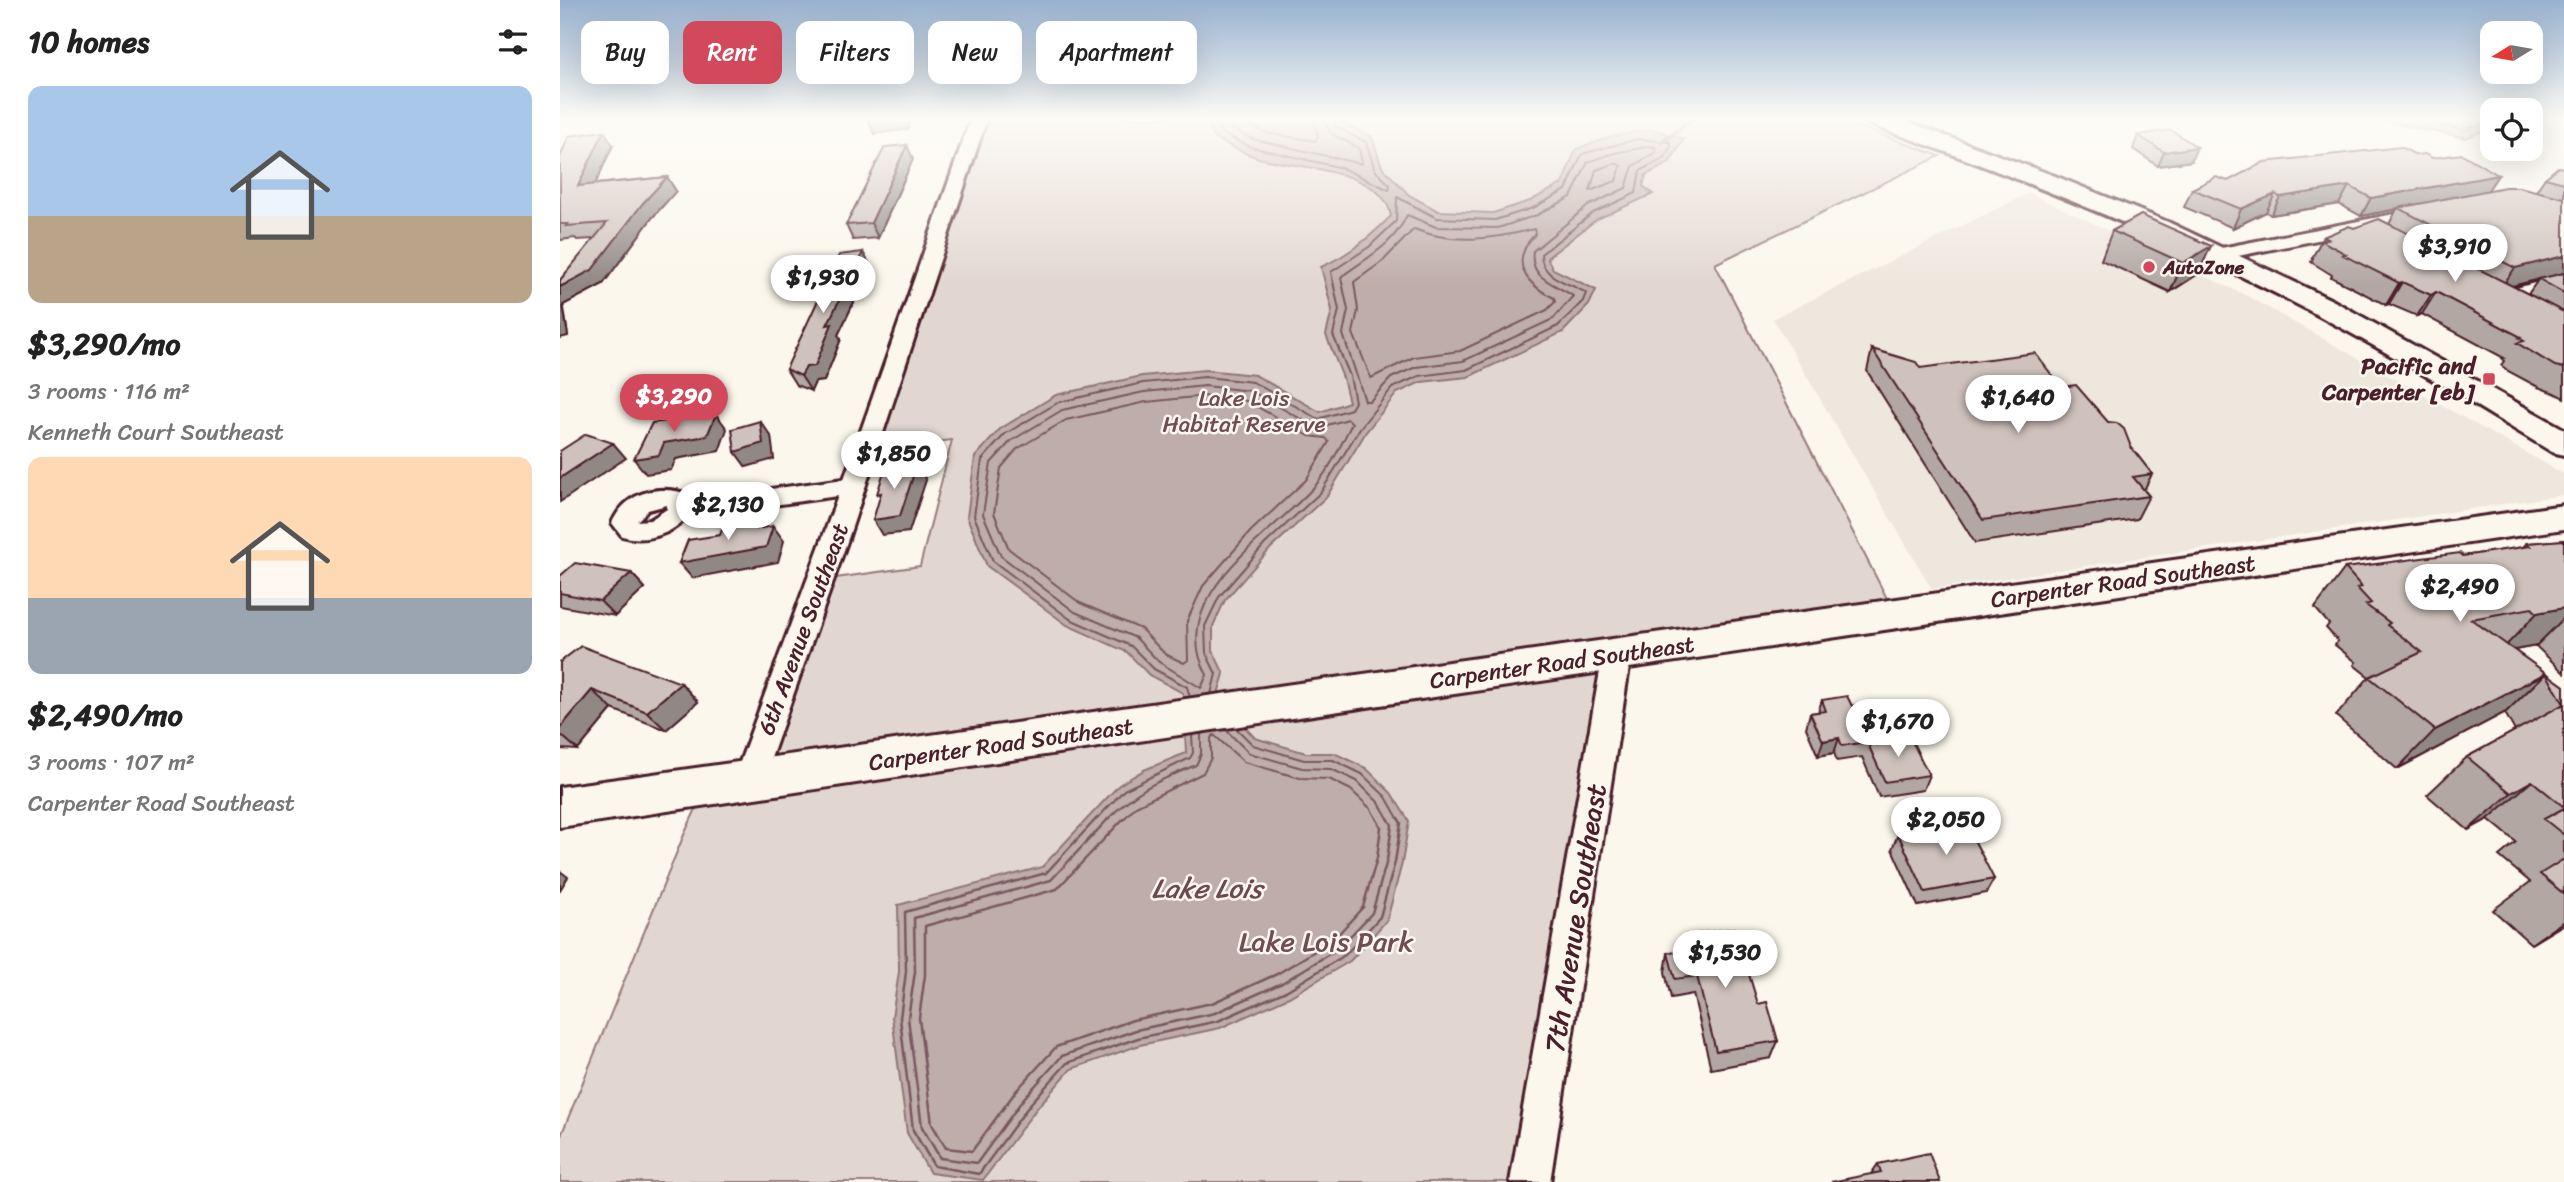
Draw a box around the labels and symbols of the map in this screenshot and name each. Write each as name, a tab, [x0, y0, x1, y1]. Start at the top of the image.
north arrow	[2480, 21, 2543, 84]
pin: $3,910	[2398, 224, 2512, 284]
place label: AutoZone	[2162, 251, 2245, 284]
pin: $1,930	[766, 256, 880, 315]
marker: AutoZone	[2141, 259, 2157, 275]
place label: Pacific and Carpenter [eb]	[2321, 346, 2477, 413]
marker: Pacific and Carpenter [eb]	[2481, 371, 2497, 387]
pin: $3,290	[617, 374, 731, 434]
pin: $1,640	[1961, 376, 2075, 435]
park label: Lake Lois Habitat Reserve	[1162, 378, 1326, 445]
pin: $1,850	[837, 432, 951, 491]
pin: $2,130	[671, 482, 785, 542]
street label: 6th Avenue Southeast	[746, 517, 861, 741]
street label: Carpenter Road Southeast	[1988, 543, 2258, 620]
pin: $2,490	[2403, 564, 2517, 624]
street label: Carpenter Road Southeast	[1427, 624, 1697, 701]
pin: $1,670	[1841, 700, 1955, 759]
street label: Carpenter Road Southeast	[866, 706, 1136, 783]
street label: 7th Avenue Southeast	[1530, 780, 1621, 1056]
pin: $2,050	[1889, 798, 2003, 857]
water label: Lake Lois	[1152, 864, 1266, 913]
park label: Lake Lois Park	[1239, 917, 1413, 966]
pin: $1,530	[1668, 930, 1782, 990]

